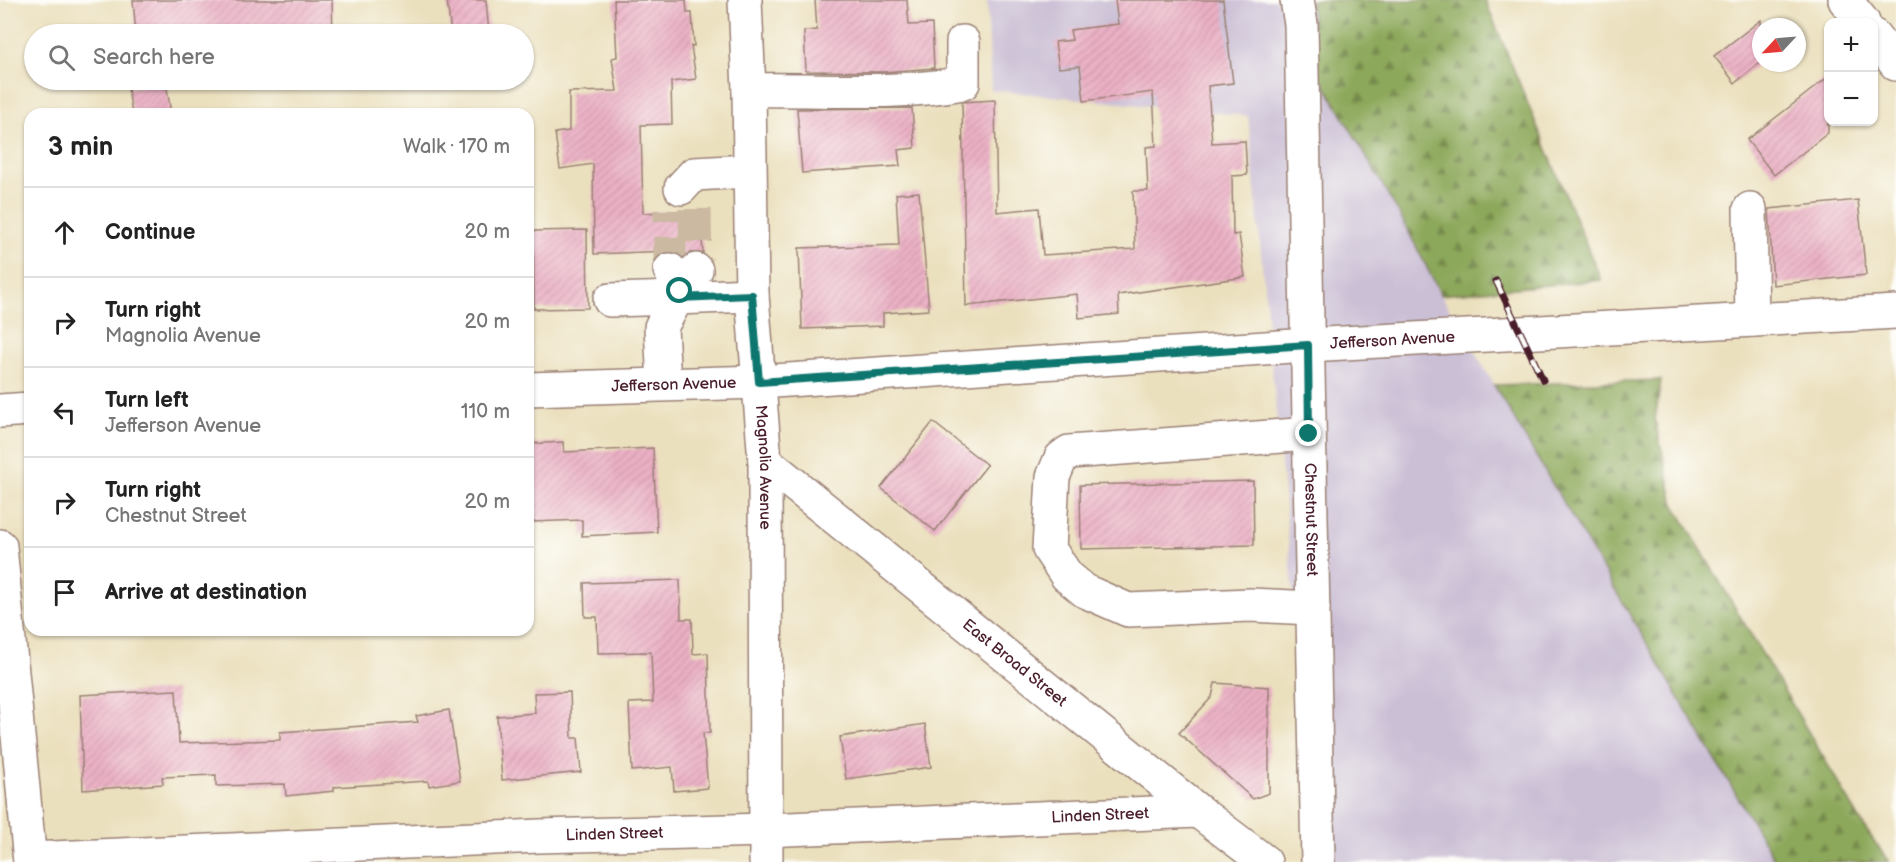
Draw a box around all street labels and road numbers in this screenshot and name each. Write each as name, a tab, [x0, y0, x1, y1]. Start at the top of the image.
street label: Jefferson Avenue	[1330, 327, 1456, 353]
street label: Jefferson Avenue	[611, 373, 737, 396]
street label: Magnolia Avenue	[751, 404, 775, 530]
street label: Chestnut Street	[1300, 463, 1322, 577]
street label: East Broad Street	[959, 615, 1071, 711]
street label: Linden Street	[1051, 804, 1149, 827]
street label: Linden Street	[565, 823, 664, 845]

